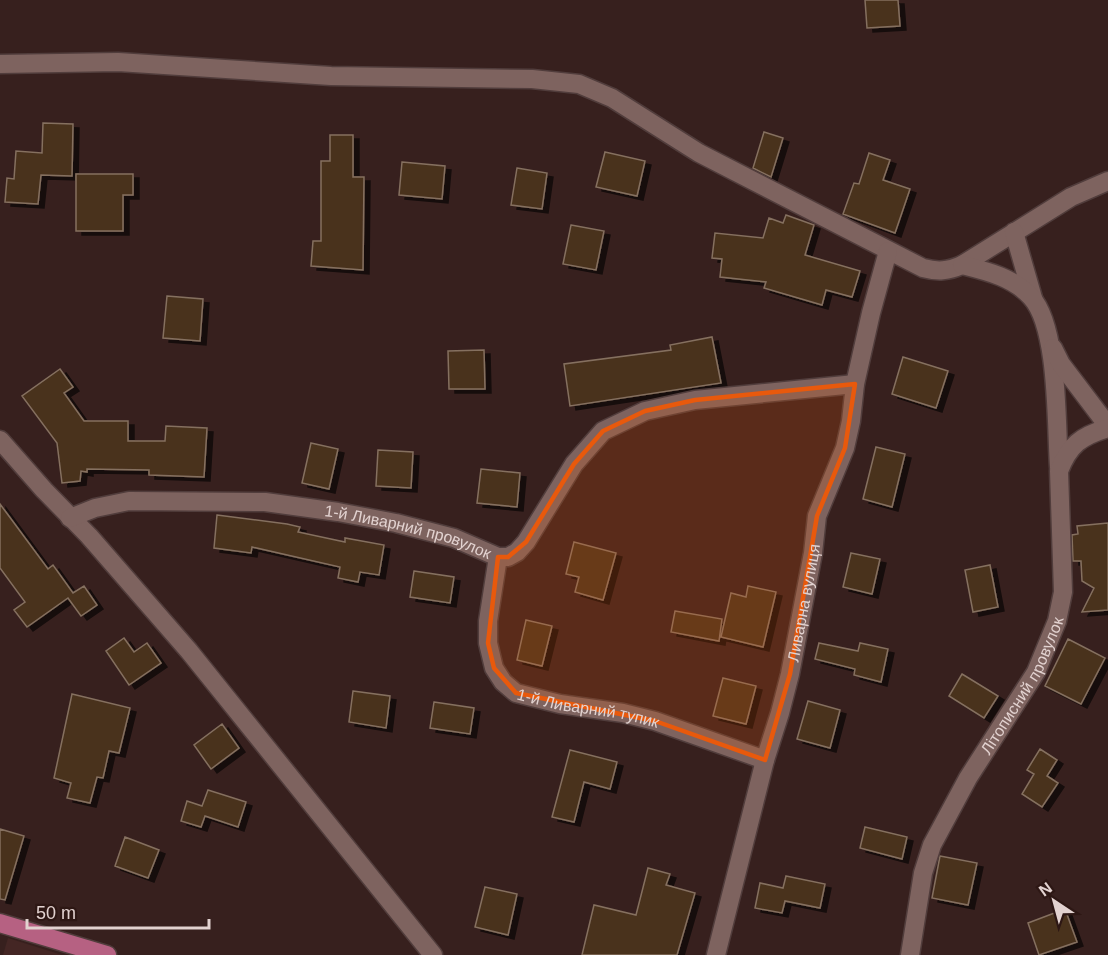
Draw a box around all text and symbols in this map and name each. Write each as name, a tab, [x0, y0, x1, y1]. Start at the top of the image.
street label: 1-й Ливарний провулок	[324, 502, 495, 562]
street label: Ливарна вулиця	[784, 543, 822, 663]
street label: Літописний провулок	[977, 615, 1066, 757]
street label: 1-й Ливарний тупик	[515, 685, 663, 731]
north arrow	[1024, 871, 1084, 931]
text: N	[1036, 879, 1055, 900]
scale bar	[27, 892, 208, 930]
text: 50 m	[36, 903, 76, 923]

